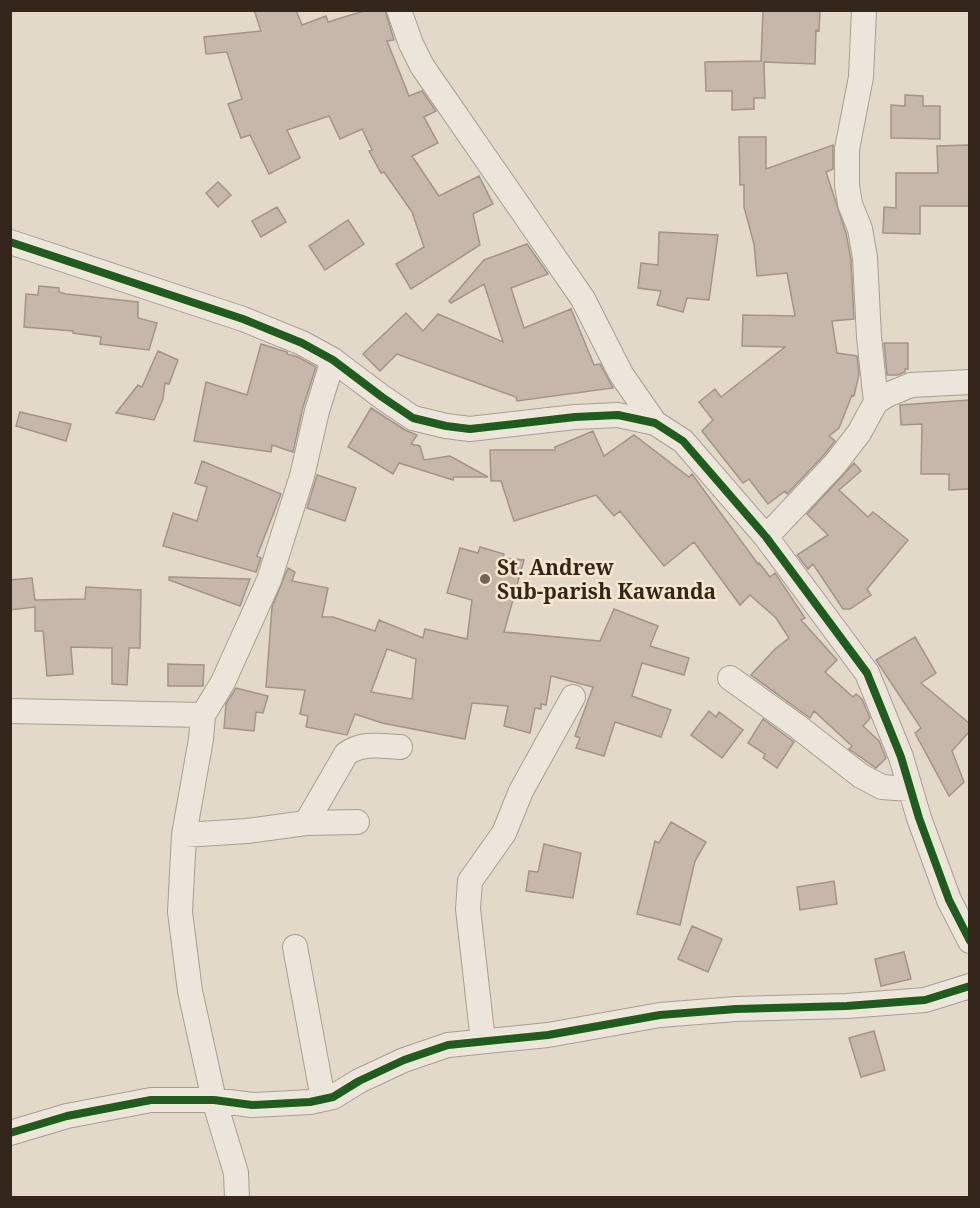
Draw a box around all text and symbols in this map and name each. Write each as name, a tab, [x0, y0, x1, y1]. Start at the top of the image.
place label: St. Andrew Sub-parish Kawanda	[497, 553, 716, 605]
marker: St. Andrew Sub-parish Kawanda	[478, 572, 492, 586]

